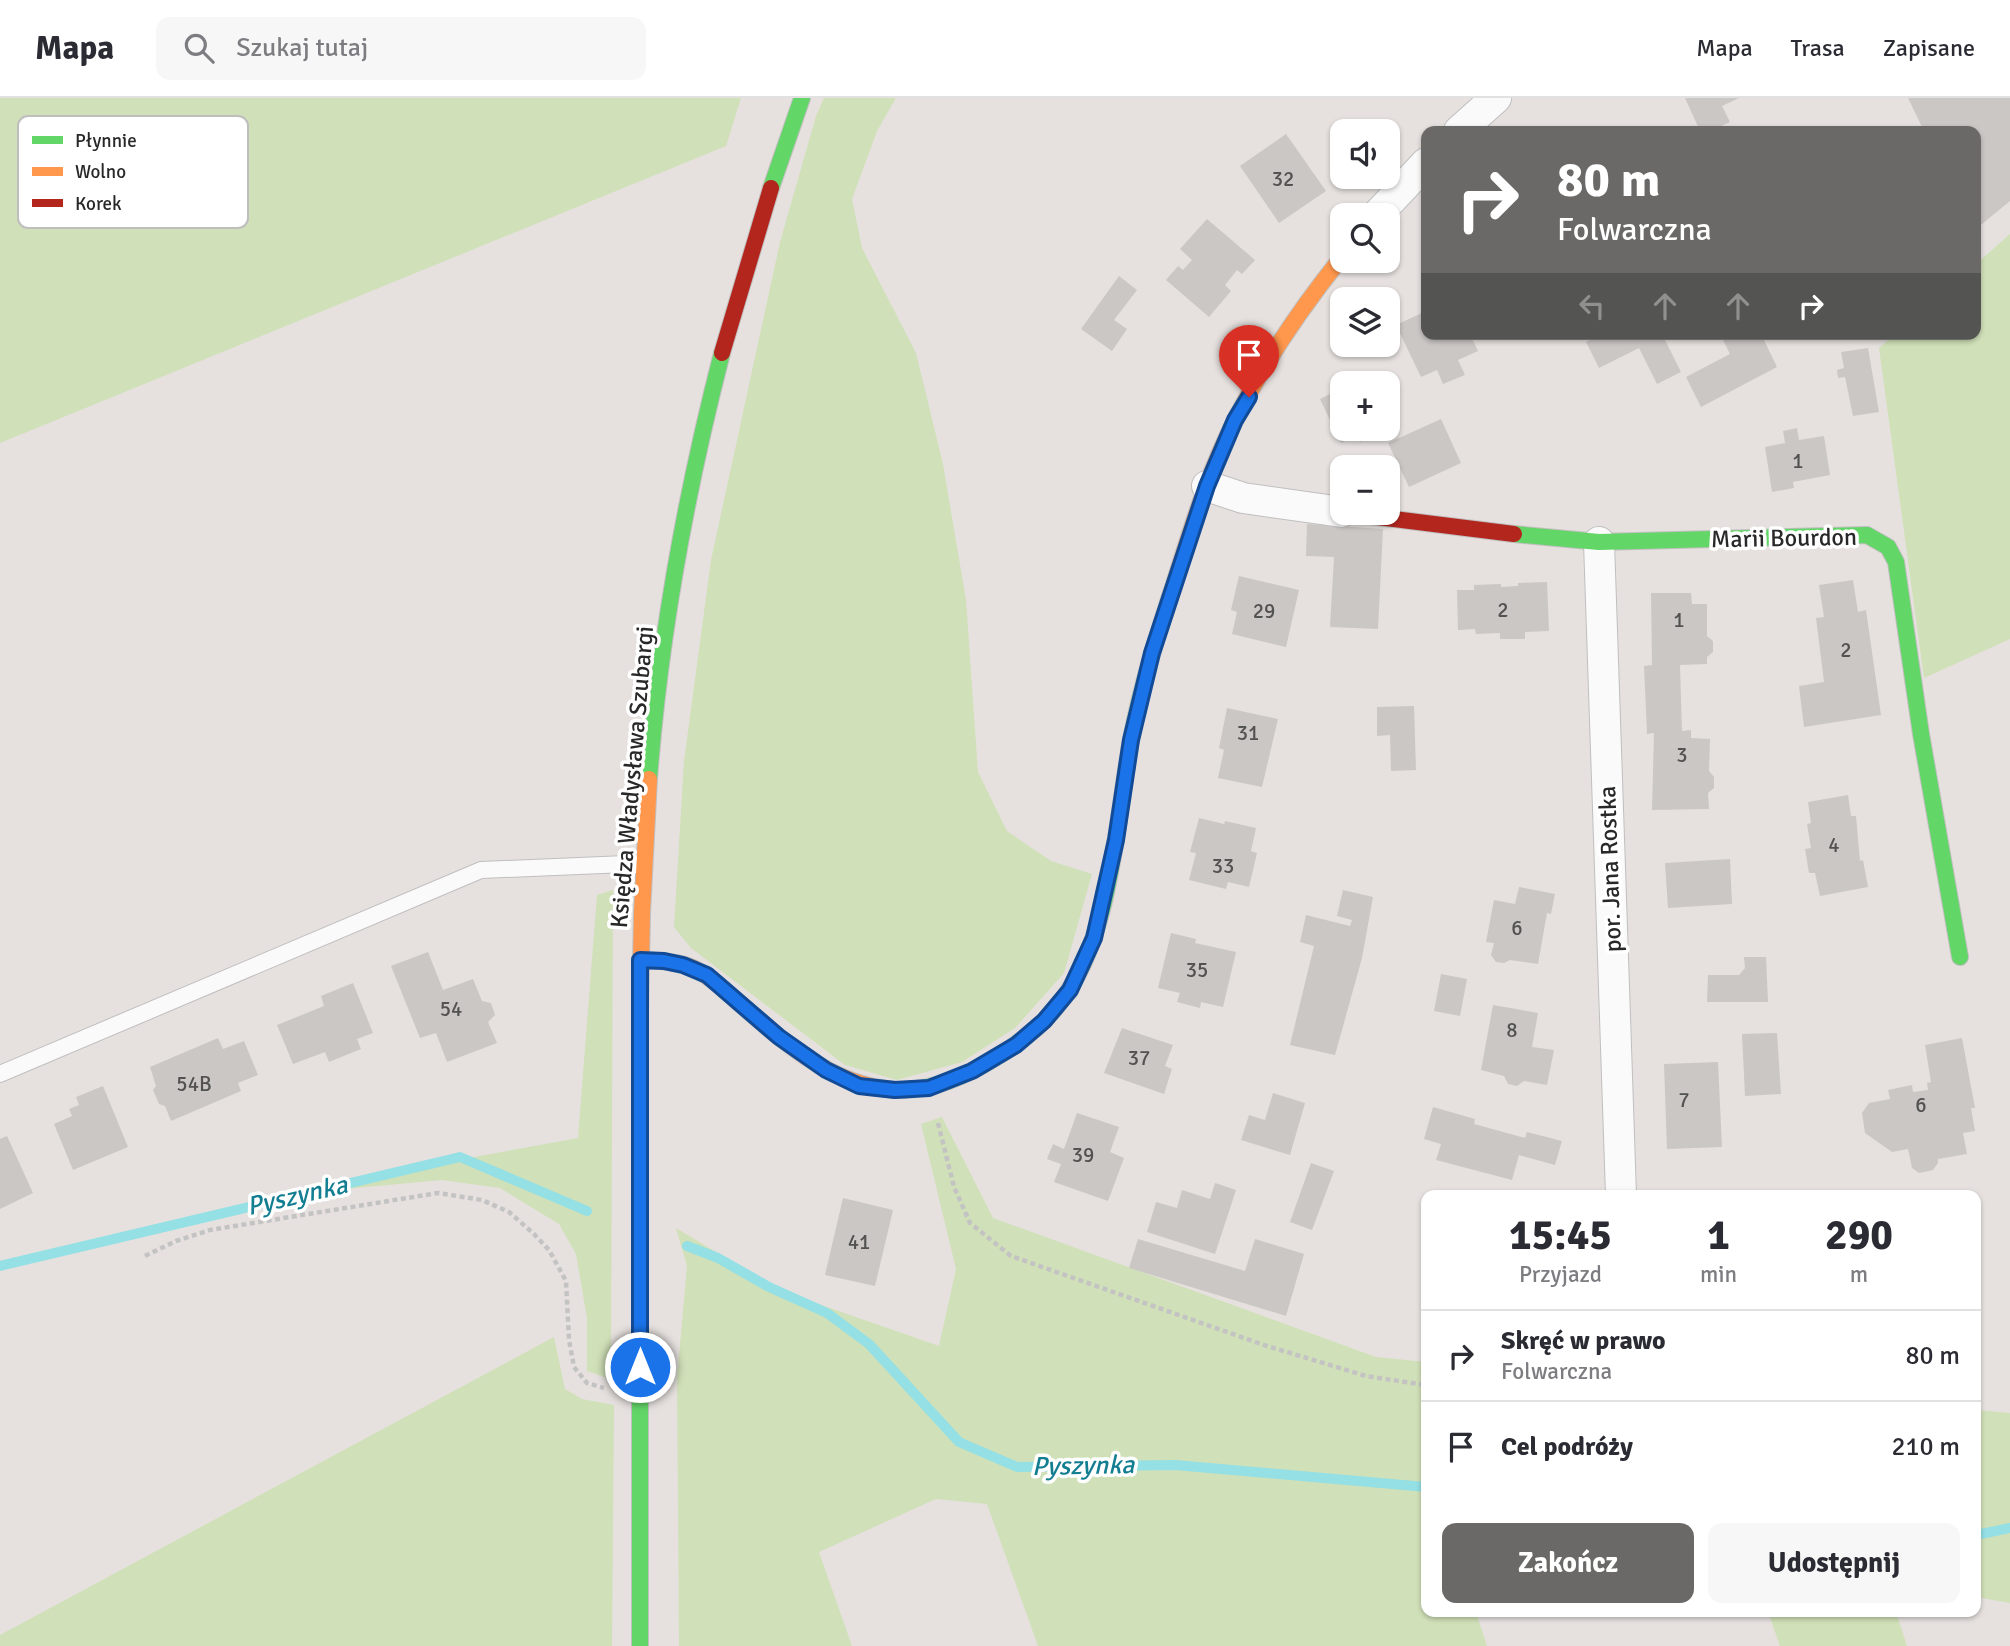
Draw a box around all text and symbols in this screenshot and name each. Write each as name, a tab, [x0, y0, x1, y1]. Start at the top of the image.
search box	[156, 17, 646, 80]
text: Mapa	[35, 28, 114, 69]
icon: search	[180, 29, 218, 67]
text: Szukaj tutaj	[236, 32, 368, 64]
text: Mapa	[1696, 33, 1753, 63]
text: Trasa	[1791, 33, 1845, 63]
text: Zapisane	[1883, 33, 1975, 63]
legend	[18, 116, 248, 228]
map controls	[1330, 119, 1400, 525]
button: sound	[1330, 119, 1400, 189]
text: Płynnie	[75, 129, 137, 153]
text: 80 m	[1557, 150, 1660, 210]
icon: right	[1442, 154, 1533, 245]
text: Wolno	[75, 160, 126, 184]
house number: 32	[1272, 166, 1294, 192]
text: Korek	[75, 192, 122, 216]
button: search	[1330, 203, 1400, 273]
text: Folwarczna	[1557, 210, 1712, 249]
button: layers	[1330, 287, 1400, 357]
icon: left	[1573, 287, 1611, 325]
icon: ahead	[1646, 287, 1684, 325]
icon: ahead	[1719, 287, 1757, 325]
icon: right	[1792, 287, 1830, 325]
pin	[1219, 325, 1279, 397]
icon: arrive	[1230, 336, 1268, 374]
button: +	[1330, 371, 1400, 441]
house number: 1	[1792, 448, 1804, 474]
button: −	[1330, 455, 1400, 525]
street label: Marii Bourdon	[1711, 522, 1857, 554]
house number: 2	[1497, 597, 1509, 623]
house number: 29	[1253, 598, 1275, 624]
house number: 1	[1673, 607, 1685, 633]
street label: Księdza Władysława Szubargi	[604, 625, 660, 929]
house number: 2	[1840, 637, 1852, 663]
house number: 31	[1237, 720, 1259, 746]
house number: 3	[1676, 742, 1688, 768]
street label: por. Jana Rostka	[1592, 785, 1628, 953]
house number: 4	[1828, 832, 1840, 858]
house number: 33	[1212, 853, 1234, 879]
house number: 6	[1511, 915, 1523, 941]
house number: 35	[1186, 957, 1208, 983]
house number: 54	[440, 996, 462, 1022]
house number: 8	[1506, 1017, 1518, 1043]
house number: 37	[1128, 1045, 1150, 1071]
house number: 54B	[176, 1071, 212, 1097]
house number: 7	[1678, 1087, 1690, 1113]
house number: 6	[1915, 1092, 1927, 1118]
house number: 39	[1072, 1142, 1094, 1168]
water label: Pyszynka	[243, 1169, 351, 1223]
text: 15:45	[1509, 1210, 1612, 1261]
text: 1	[1707, 1210, 1730, 1261]
text: 290	[1825, 1210, 1893, 1261]
house number: 41	[848, 1229, 870, 1255]
text: Przyjazd	[1519, 1260, 1602, 1289]
text: min	[1700, 1260, 1737, 1289]
text: m	[1850, 1260, 1868, 1289]
text: Skręć w prawo	[1501, 1325, 1666, 1357]
position arrow	[603, 1330, 677, 1404]
icon: right	[1442, 1337, 1480, 1375]
text: 80 m	[1905, 1340, 1960, 1372]
text: Folwarczna	[1501, 1357, 1612, 1386]
icon: arrive	[1442, 1428, 1480, 1466]
text: Cel podróży	[1501, 1431, 1633, 1463]
text: 210 m	[1891, 1431, 1960, 1463]
water label: Pyszynka	[1032, 1449, 1135, 1483]
button: Zakończ	[1442, 1523, 1694, 1603]
button: Udostępnij	[1708, 1523, 1960, 1603]

